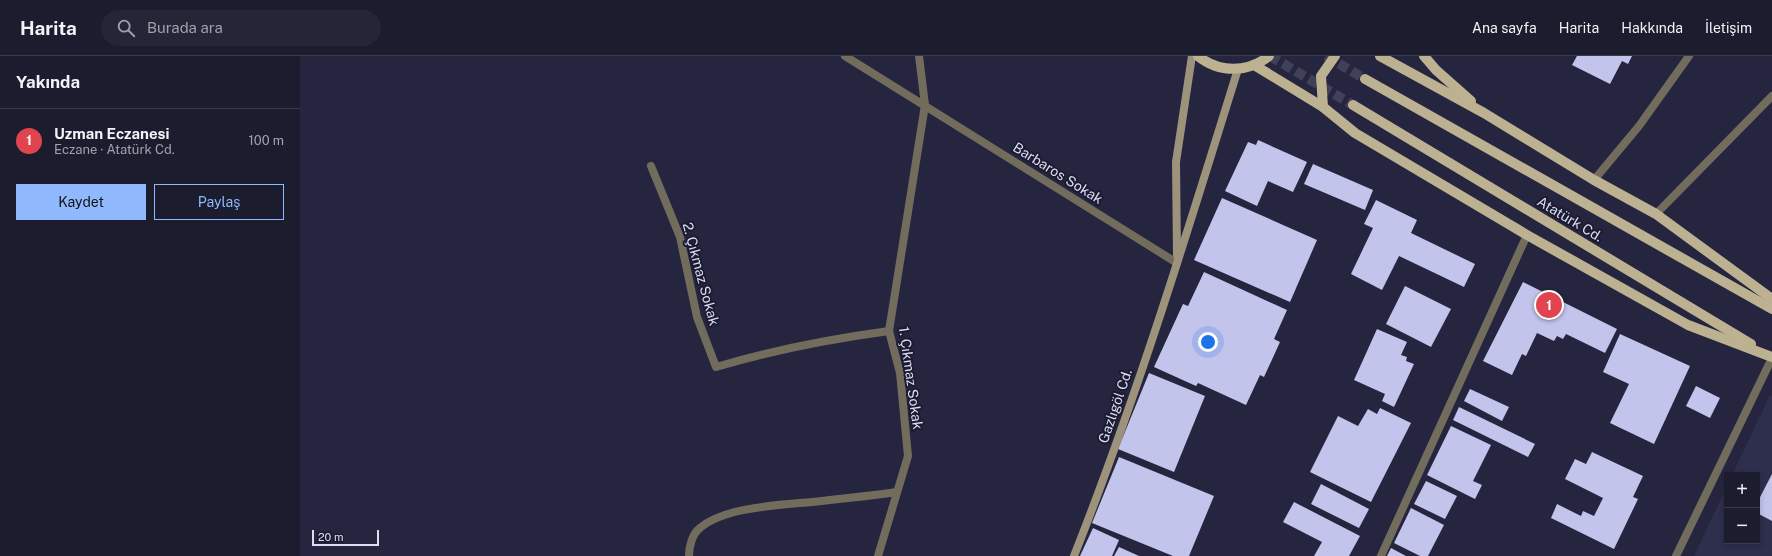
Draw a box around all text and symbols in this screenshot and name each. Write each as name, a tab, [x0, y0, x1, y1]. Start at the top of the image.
search box	[101, 10, 381, 46]
text: Harita	[20, 17, 77, 39]
icon: search	[115, 17, 137, 39]
text: Burada ara	[147, 19, 223, 36]
text: Ana sayfa	[1472, 20, 1537, 36]
text: Harita	[1559, 20, 1599, 36]
text: Hakkında	[1621, 20, 1683, 36]
text: İletişim	[1705, 20, 1752, 36]
text: Yakında	[16, 72, 80, 92]
text: Uzman Eczanesi	[54, 125, 169, 142]
text: 1	[26, 133, 32, 148]
text: 100 m	[248, 133, 284, 148]
street label: Barbaros Sokak	[1010, 139, 1106, 207]
text: Eczane · Atatürk Cd.	[54, 142, 175, 157]
button: Kaydet	[16, 184, 146, 220]
button: Paylaş	[154, 184, 284, 220]
street label: Atatürk Cd.	[1534, 193, 1606, 245]
street label: 2. Çıkmaz Sokak	[680, 221, 723, 328]
pin: 1	[1536, 290, 1562, 320]
street label: 1. Çıkmaz Sokak	[896, 326, 926, 431]
your location	[1198, 332, 1218, 352]
street label: Gazlıgöl Cd.	[1095, 367, 1135, 445]
map controls	[1724, 472, 1760, 544]
button: +	[1724, 472, 1760, 508]
button: −	[1724, 508, 1760, 544]
scale bar	[312, 528, 379, 547]
text: 20 m	[318, 531, 343, 543]

